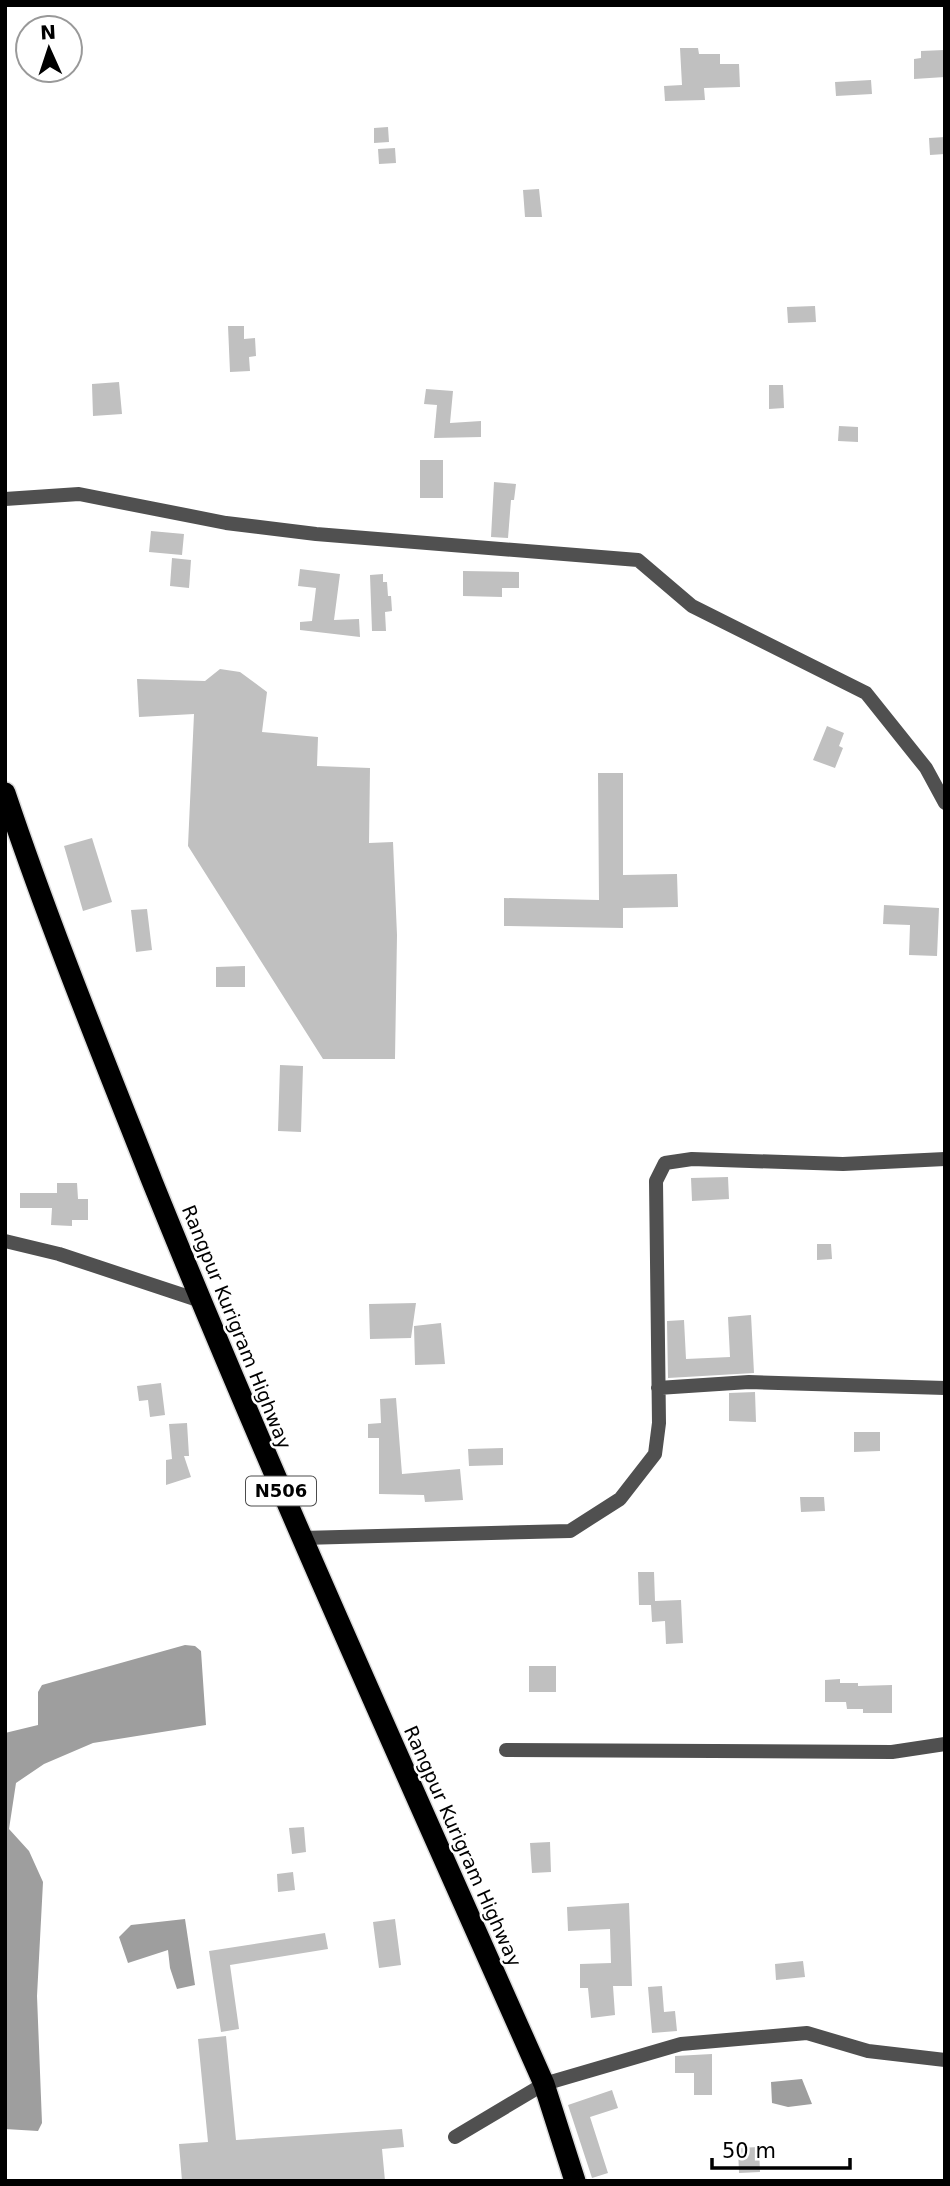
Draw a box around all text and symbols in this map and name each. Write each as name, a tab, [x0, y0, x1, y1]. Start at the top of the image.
north arrow	[14, 14, 84, 84]
text: N	[40, 21, 57, 43]
street label: Rangpur Kurigram Highway	[178, 1202, 296, 1452]
road number: N506	[246, 1476, 316, 1506]
street label: Rangpur Kurigram Highway	[400, 1722, 526, 1970]
scale bar	[712, 2126, 850, 2170]
text: 50 m	[722, 2139, 776, 2163]

